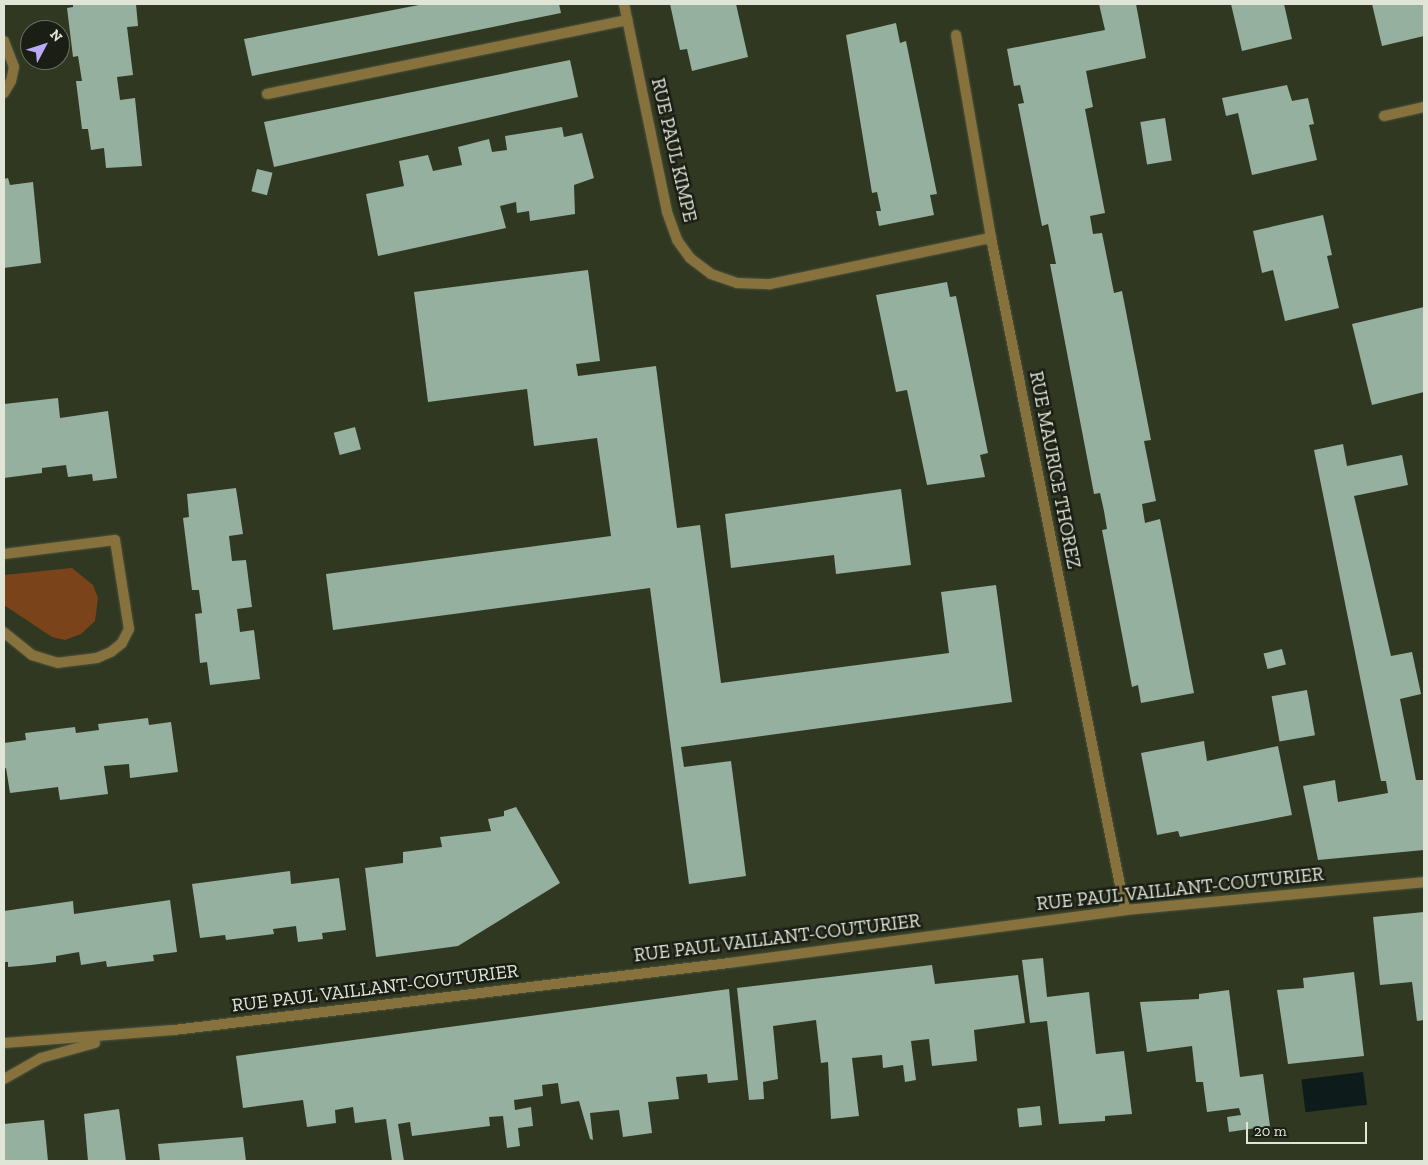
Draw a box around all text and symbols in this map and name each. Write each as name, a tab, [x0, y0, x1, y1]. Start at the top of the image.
north arrow	[20, 20, 70, 70]
text: N	[46, 26, 66, 45]
street label: RUE PAUL KIMPE	[646, 76, 702, 224]
street label: RUE MAURICE THOREZ	[1025, 369, 1085, 571]
street label: RUE PAUL VAILLANT-COUTURIER	[1035, 863, 1325, 915]
street label: RUE PAUL VAILLANT-COUTURIER	[632, 909, 922, 967]
street label: RUE PAUL VAILLANT-COUTURIER	[230, 959, 520, 1017]
scale bar	[1248, 1112, 1369, 1144]
text: 20 m	[1254, 1122, 1287, 1140]

